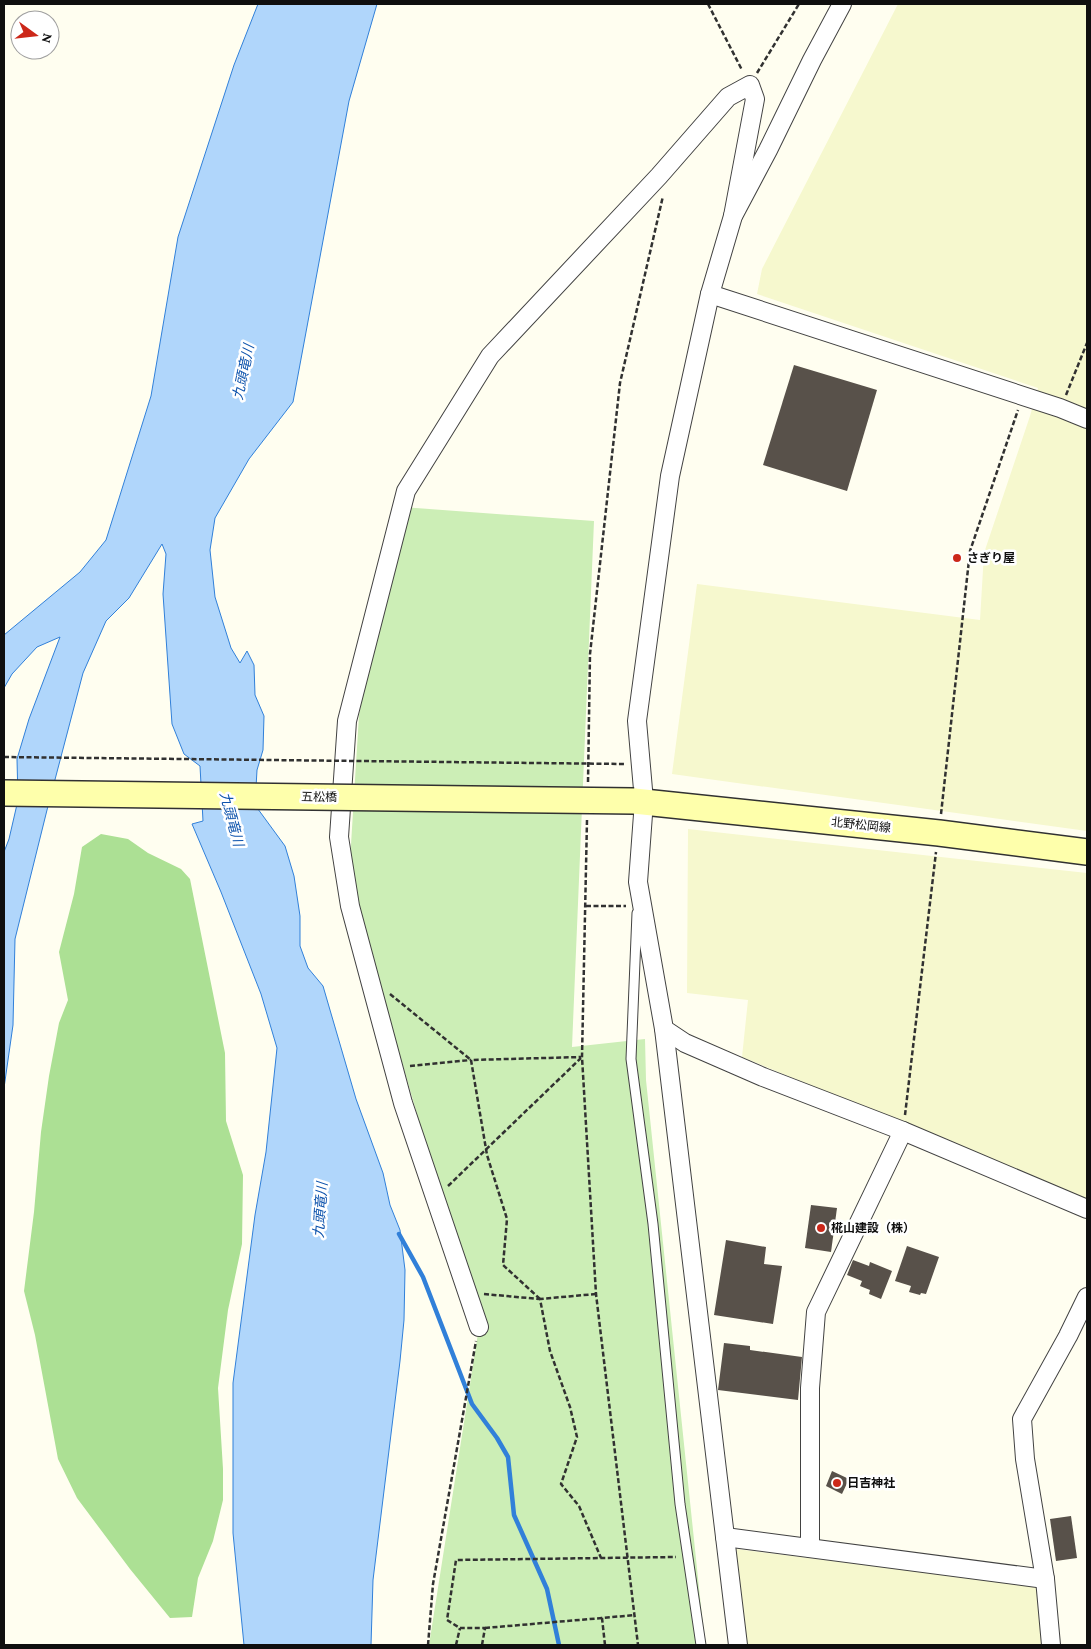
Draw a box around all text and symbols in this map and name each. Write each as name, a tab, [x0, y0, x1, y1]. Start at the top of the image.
north arrow	[10, 10, 60, 60]
text: N	[38, 32, 57, 45]
water label: 九頭竜川	[229, 341, 257, 401]
place label: さぎり屋	[967, 551, 1015, 565]
marker: さぎり屋	[951, 552, 963, 564]
water label: 九頭竜川	[217, 790, 247, 850]
street label: 五松橋	[301, 790, 337, 804]
street label: 北野松岡線	[830, 815, 892, 835]
water label: 九頭竜川	[310, 1180, 330, 1238]
place label: 椛山建設（株）	[831, 1221, 915, 1235]
marker: 椛山建設（株）	[815, 1222, 827, 1234]
place label: 日吉神社	[847, 1476, 895, 1490]
marker: 日吉神社	[831, 1477, 843, 1489]

